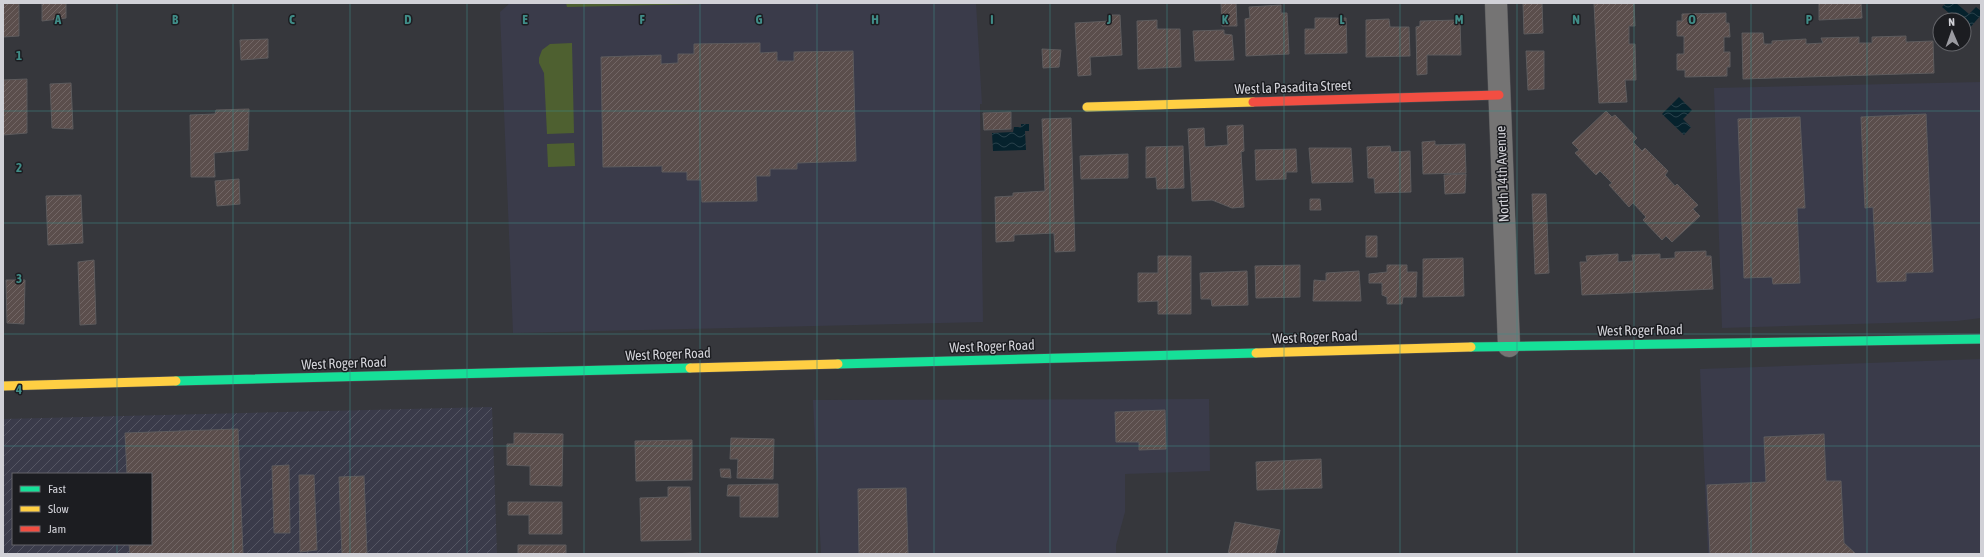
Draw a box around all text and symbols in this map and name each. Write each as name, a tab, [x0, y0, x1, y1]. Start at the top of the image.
text: A	[54, 12, 62, 27]
text: B	[172, 12, 179, 27]
text: C	[289, 12, 295, 27]
text: D	[404, 12, 412, 27]
text: E	[522, 12, 528, 27]
text: F	[639, 12, 645, 27]
text: G	[756, 12, 763, 27]
text: H	[871, 12, 879, 27]
text: I	[990, 12, 994, 27]
text: J	[1106, 12, 1111, 27]
text: K	[1222, 12, 1229, 27]
text: L	[1339, 12, 1345, 27]
text: M	[1455, 12, 1464, 27]
text: N	[1572, 12, 1580, 27]
text: O	[1688, 12, 1696, 27]
text: P	[1806, 12, 1813, 27]
north arrow	[1932, 12, 1972, 52]
text: N	[1948, 16, 1955, 28]
text: 1	[16, 48, 22, 63]
street label: West la Pasadita Street	[1234, 77, 1352, 97]
street label: North 14th Avenue	[1492, 126, 1512, 222]
text: 2	[16, 160, 22, 175]
text: 3	[16, 271, 22, 286]
street label: West Roger Road	[1597, 321, 1683, 339]
street label: West Roger Road	[1272, 328, 1358, 346]
street label: West Roger Road	[949, 337, 1035, 355]
street label: West Roger Road	[625, 345, 711, 363]
street label: West Roger Road	[301, 354, 387, 372]
text: 4	[15, 382, 22, 397]
legend	[12, 473, 152, 545]
text: Fast	[48, 482, 66, 496]
text: Slow	[48, 502, 69, 516]
text: Jam	[48, 522, 66, 536]

